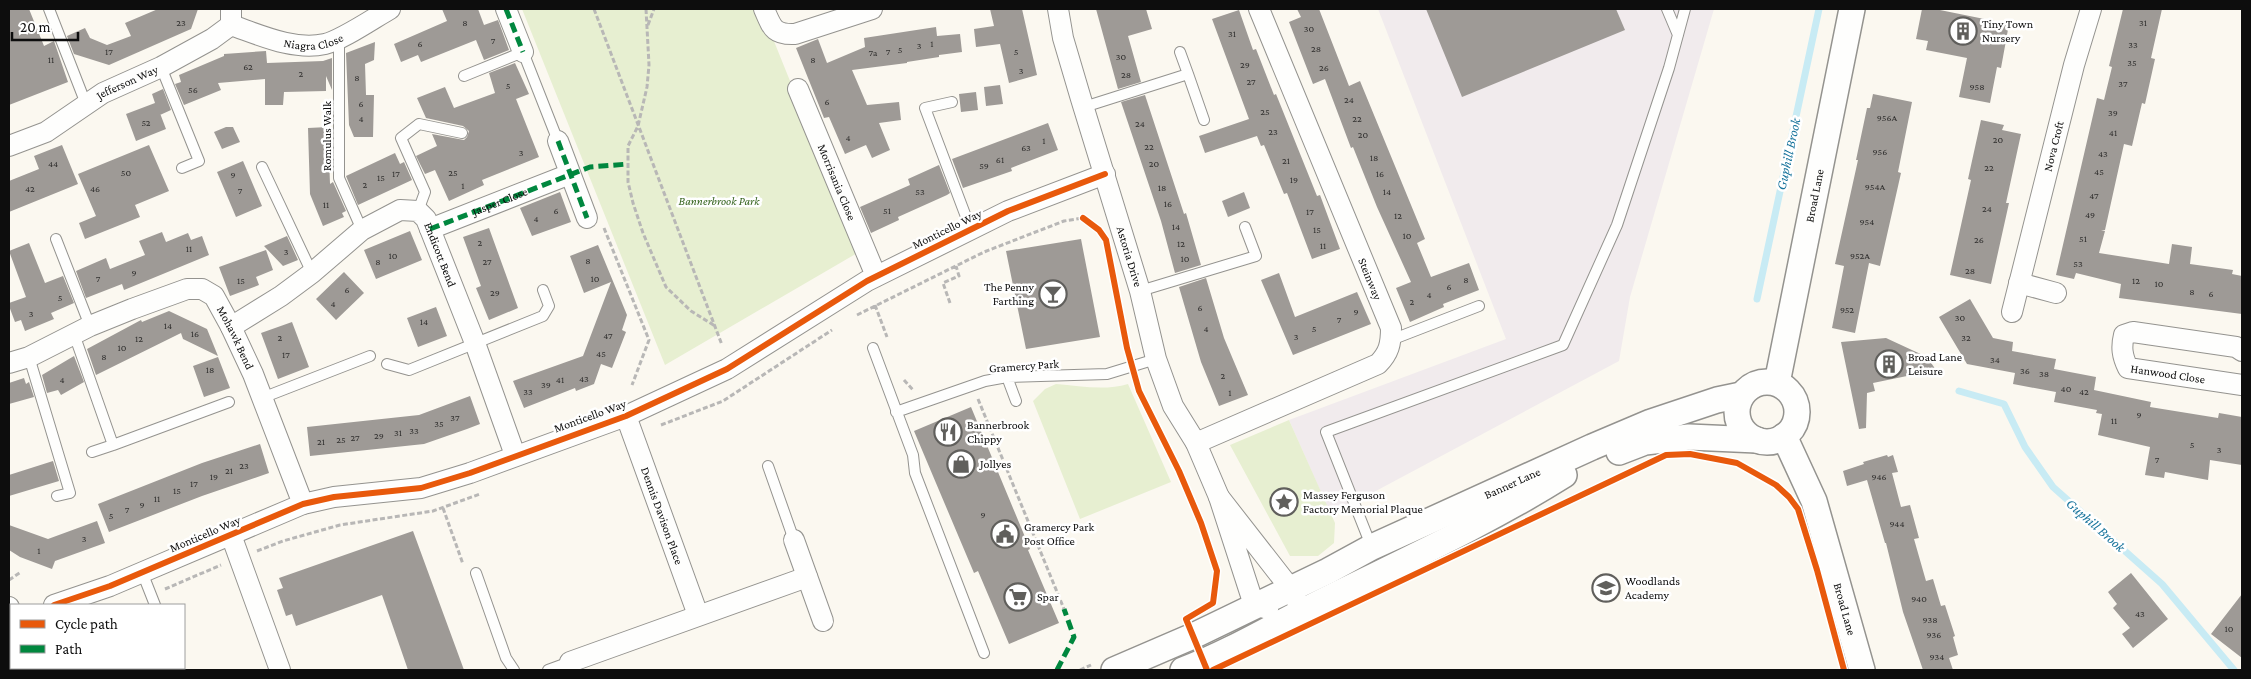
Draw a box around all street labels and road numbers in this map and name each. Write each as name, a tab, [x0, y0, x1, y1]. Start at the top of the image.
street label: Niagra Close	[283, 31, 346, 53]
street label: Jefferson Way	[93, 62, 161, 103]
street label: Romulus Walk	[320, 101, 334, 171]
street label: Nova Croft	[2041, 118, 2067, 173]
street label: Morrisania Close	[815, 142, 859, 223]
street label: Broad Lane	[1802, 168, 1827, 224]
street label: Jasper Close	[469, 184, 529, 219]
street label: Monticello Way	[910, 206, 984, 252]
street label: Endicott Bend	[421, 220, 459, 290]
street label: Astoria Drive	[1114, 225, 1145, 289]
street label: Steinway	[1355, 256, 1385, 303]
street label: Mohawk Bend	[214, 303, 257, 372]
street label: Gramercy Park	[989, 357, 1060, 375]
street label: Hanwood Close	[2129, 361, 2206, 386]
street label: Monticello Way	[552, 396, 628, 436]
street label: Banner Lane	[1482, 464, 1542, 502]
street label: Dennis Davison Place	[638, 465, 686, 566]
street label: Monticello Way	[167, 513, 243, 555]
street label: Broad Lane	[1831, 581, 1859, 637]

